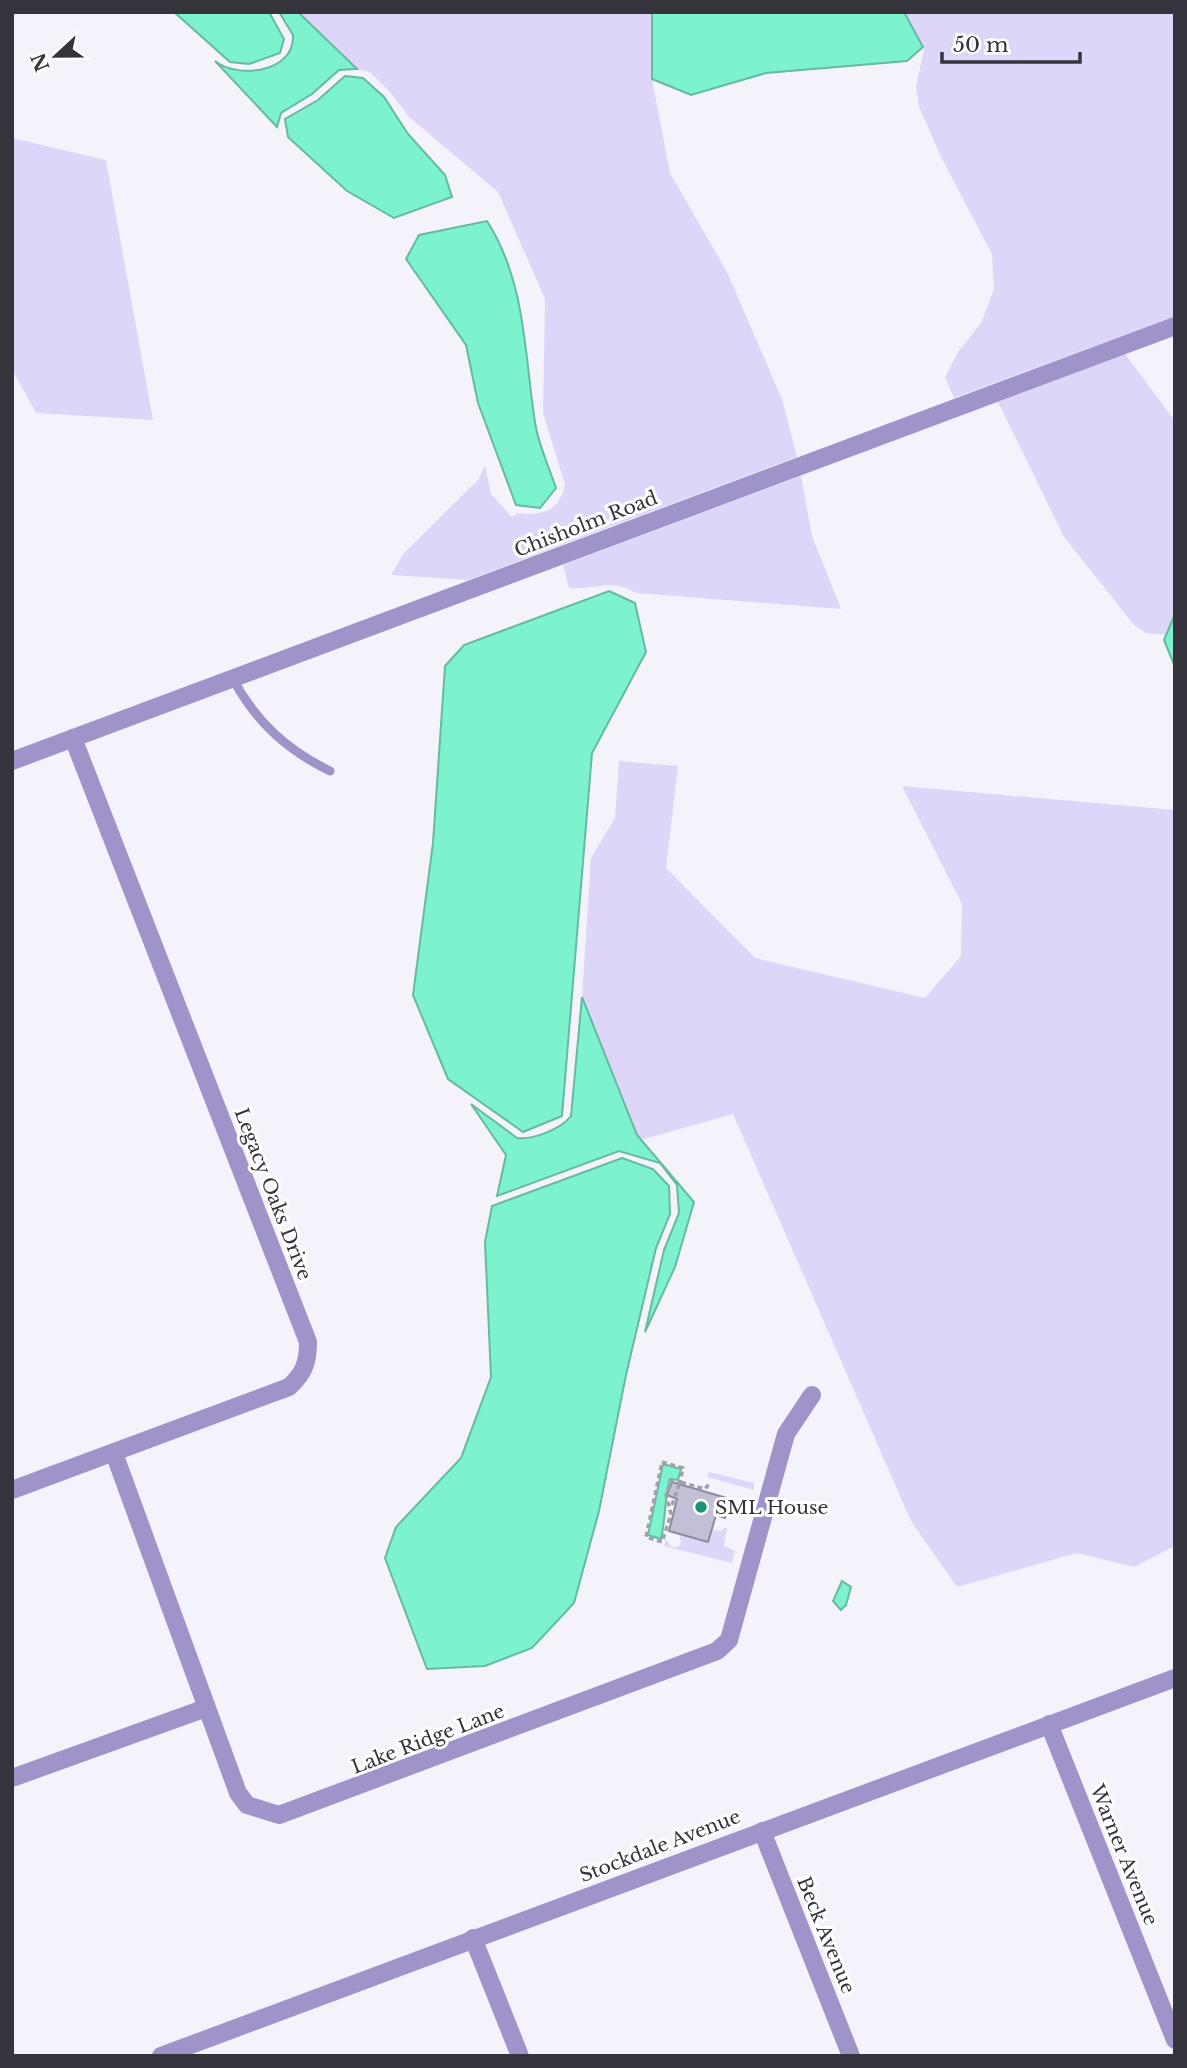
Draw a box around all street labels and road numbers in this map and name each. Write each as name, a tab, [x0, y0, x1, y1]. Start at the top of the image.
street label: Chisholm Road	[511, 486, 661, 562]
street label: Legacy Oaks Drive	[230, 1105, 316, 1283]
street label: Lake Ridge Lane	[348, 1699, 508, 1779]
street label: Warner Avenue	[1085, 1780, 1163, 1929]
street label: Stockdale Avenue	[576, 1805, 744, 1887]
street label: Beck Avenue	[792, 1873, 860, 1997]

